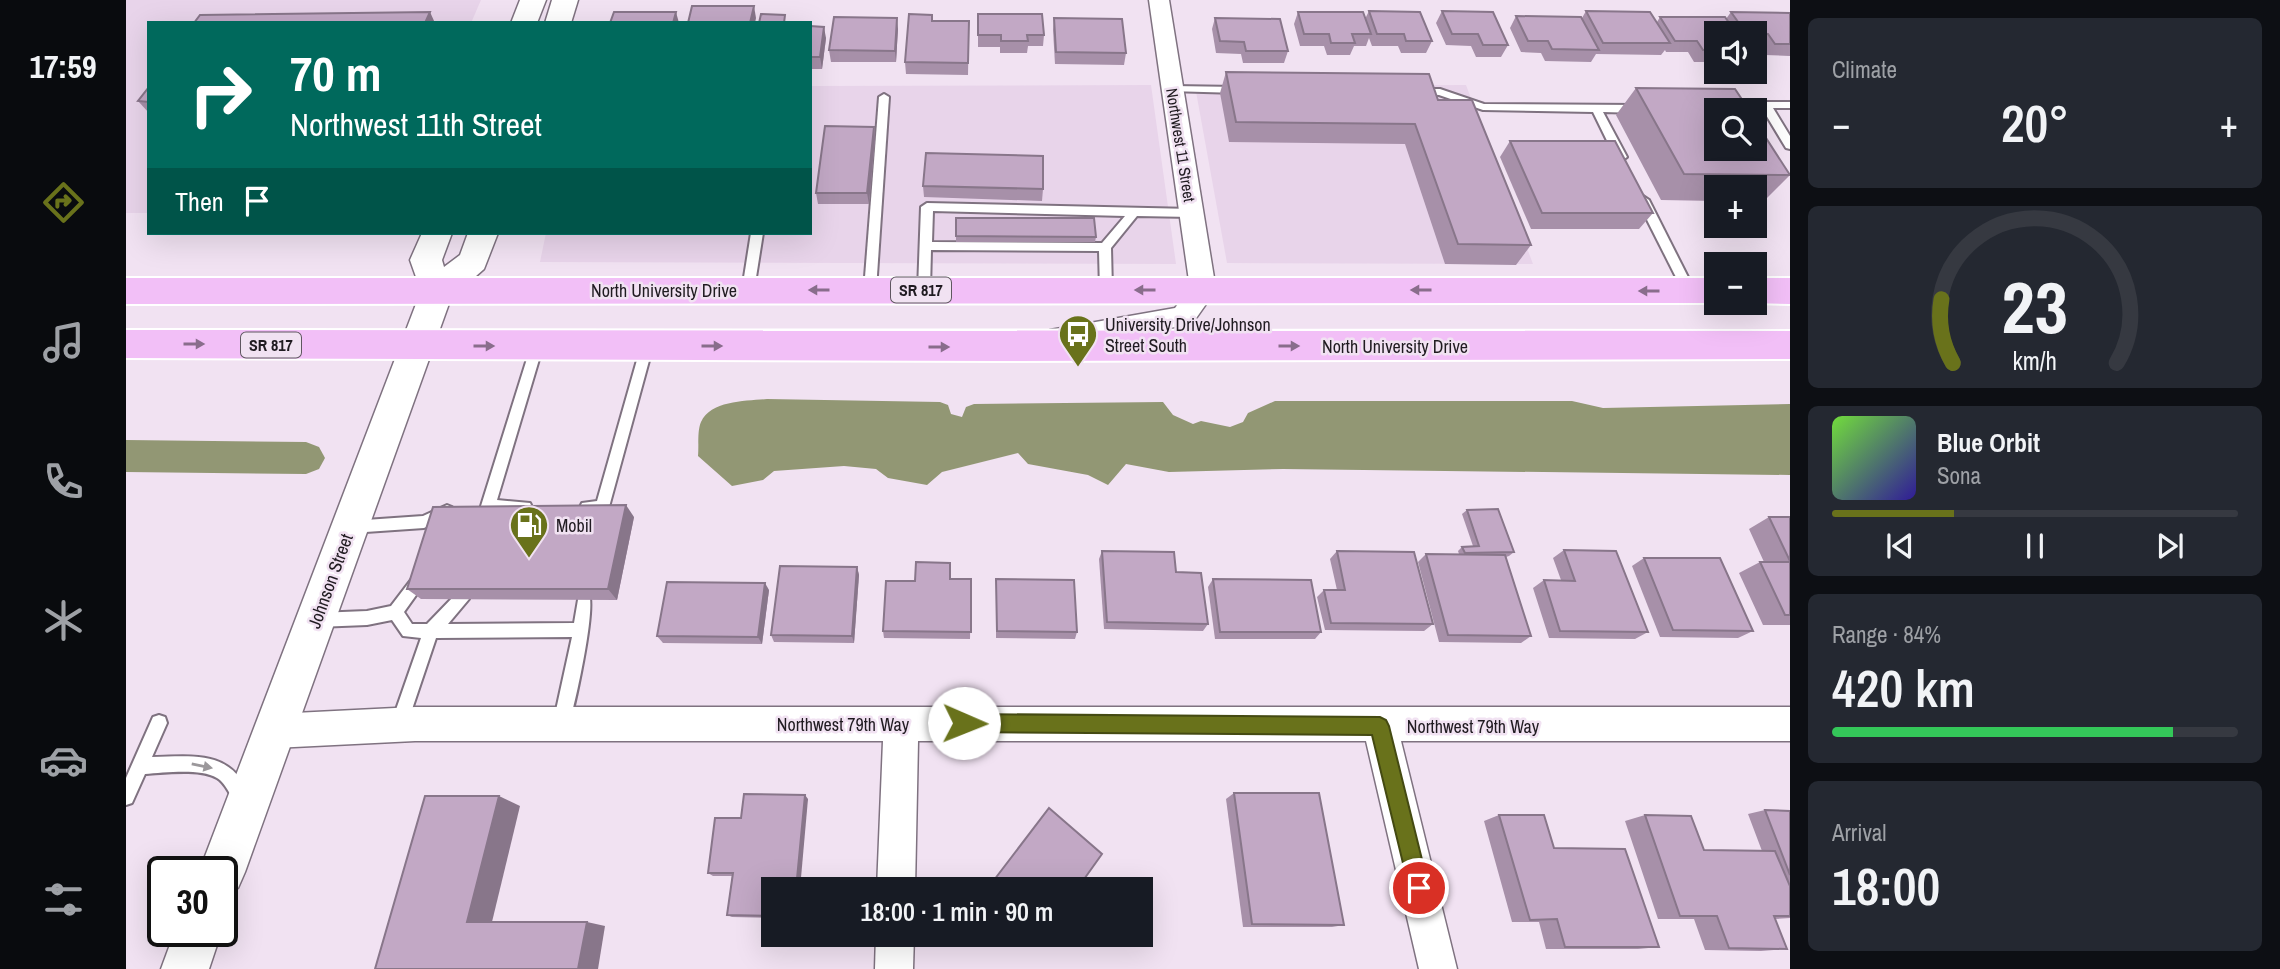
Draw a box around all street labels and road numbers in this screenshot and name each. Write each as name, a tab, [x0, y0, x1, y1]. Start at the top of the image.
street label: Northwest 11 Street	[1161, 86, 1201, 204]
street label: North University Drive	[591, 278, 737, 303]
road number: SR 817	[891, 278, 951, 302]
road number: SR 817	[241, 332, 301, 358]
street label: North University Drive	[1322, 334, 1468, 359]
street label: Johnson Street	[301, 530, 359, 632]
street label: Northwest 79th Way	[777, 712, 910, 737]
street label: Northwest 79th Way	[1407, 714, 1540, 739]

